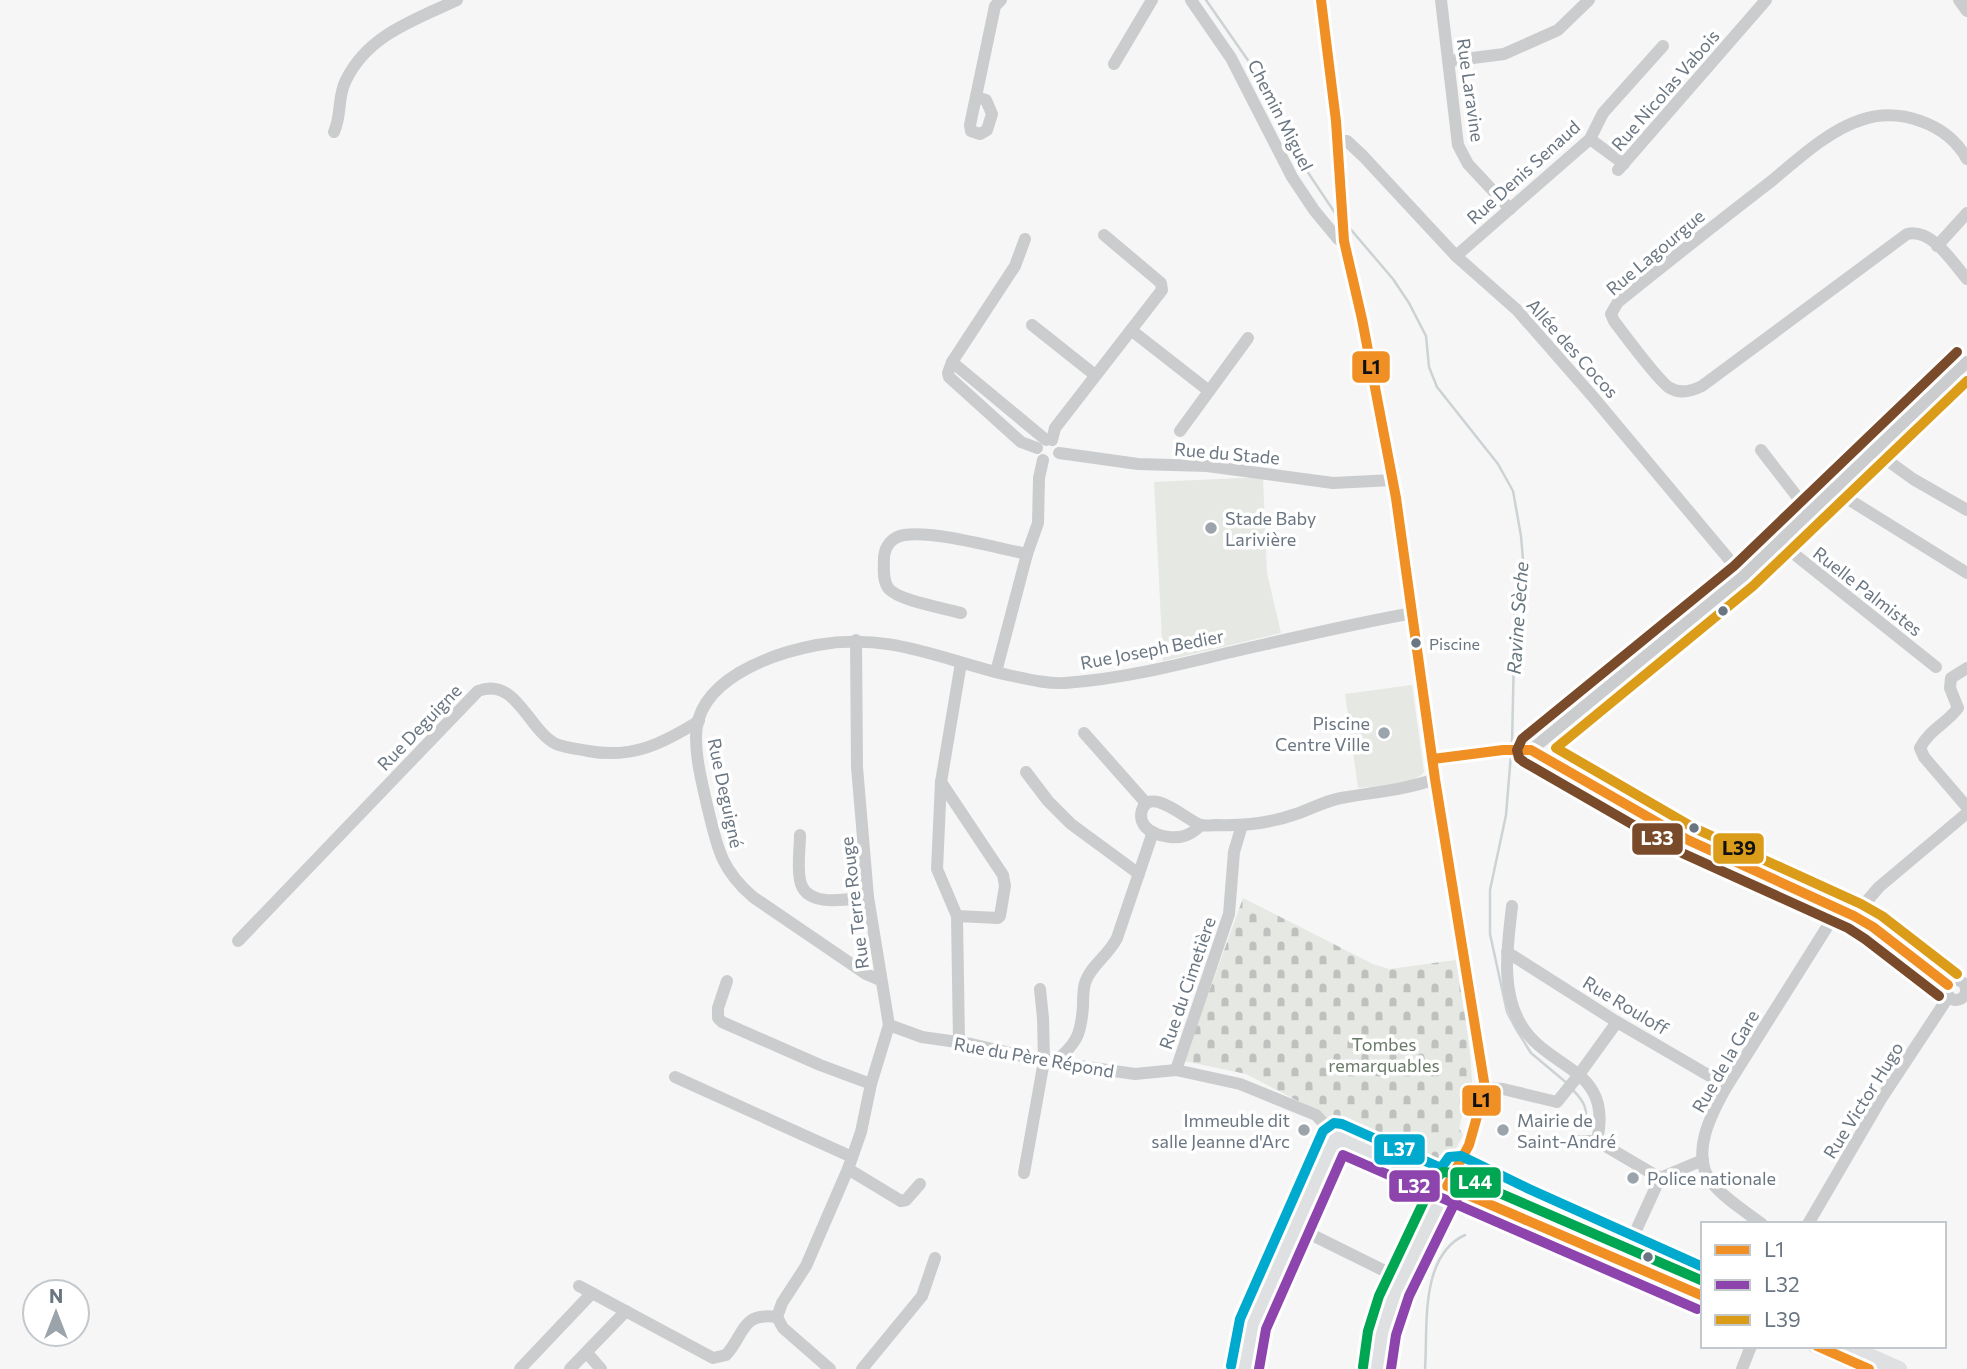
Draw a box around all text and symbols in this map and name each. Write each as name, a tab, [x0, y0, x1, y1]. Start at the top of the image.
street label: Rue Nicolas Vabois	[1606, 25, 1724, 155]
street label: Rue Laravine	[1453, 37, 1489, 143]
street label: Chemin Miguel	[1244, 56, 1318, 174]
street label: Rue Denis Senaud	[1462, 115, 1584, 229]
street label: Rue Lagourgue	[1601, 205, 1709, 299]
street label: Allée des Cocos	[1523, 294, 1623, 402]
line badge: L1	[1351, 350, 1391, 384]
text: L1	[1362, 355, 1380, 378]
street label: Rue du Stade	[1173, 437, 1281, 469]
place label: Stade Baby Larivière	[1225, 507, 1316, 550]
marker: Stade Baby Larivière	[1203, 520, 1219, 536]
street label: Ruelle Palmistes	[1809, 542, 1927, 640]
water label: Ravine Sèche	[1502, 561, 1532, 675]
unlabelled marker	[1716, 604, 1730, 618]
street label: Rue Joseph Bedier	[1078, 624, 1226, 674]
place label: Piscine	[1429, 634, 1480, 653]
marker: Piscine	[1409, 636, 1423, 650]
street label: Rue Deguigne	[372, 679, 466, 775]
place label: Piscine Centre Ville	[1275, 712, 1370, 755]
marker: Piscine Centre Ville	[1376, 725, 1392, 741]
street label: Rue Deguigné	[704, 736, 748, 850]
unlabelled marker	[1687, 821, 1701, 835]
line badge: L33	[1631, 822, 1684, 856]
text: L33	[1640, 826, 1674, 849]
line badge: L39	[1712, 832, 1765, 865]
street label: Rue Terre Rouge	[835, 836, 873, 970]
text: L39	[1722, 836, 1756, 859]
street label: Rue du Cimetière	[1154, 914, 1220, 1052]
street label: Rue Rouloff	[1579, 971, 1673, 1039]
street label: Rue de la Gare	[1687, 1006, 1763, 1116]
street label: Rue du Père Répond	[952, 1032, 1116, 1082]
park label: Tombes remarquables	[1328, 1033, 1440, 1076]
street label: Rue Victor Hugo	[1818, 1038, 1908, 1162]
line badge: L1	[1461, 1084, 1502, 1117]
text: L1	[1472, 1088, 1490, 1111]
place label: Immeuble dit salle Jeanne d'Arc	[1151, 1109, 1290, 1152]
place label: Mairie de Saint-André	[1517, 1109, 1616, 1152]
marker: Immeuble dit salle Jeanne d'Arc	[1296, 1122, 1312, 1138]
marker: Mairie de Saint-André	[1495, 1122, 1511, 1138]
line badge: L37	[1373, 1133, 1426, 1166]
text: L37	[1383, 1137, 1415, 1160]
line badge: L44	[1449, 1166, 1502, 1199]
place label: Police nationale	[1647, 1167, 1776, 1189]
line badge: L32	[1388, 1169, 1441, 1203]
text: L44	[1458, 1170, 1493, 1193]
marker: Police nationale	[1625, 1170, 1641, 1186]
text: L32	[1398, 1174, 1430, 1197]
legend	[1701, 1222, 1946, 1348]
text: L1	[1764, 1236, 1784, 1261]
unlabelled marker	[1641, 1250, 1655, 1264]
text: L32	[1764, 1271, 1800, 1296]
north arrow	[21, 1278, 91, 1348]
text: N	[49, 1284, 63, 1307]
text: L39	[1764, 1306, 1801, 1331]

